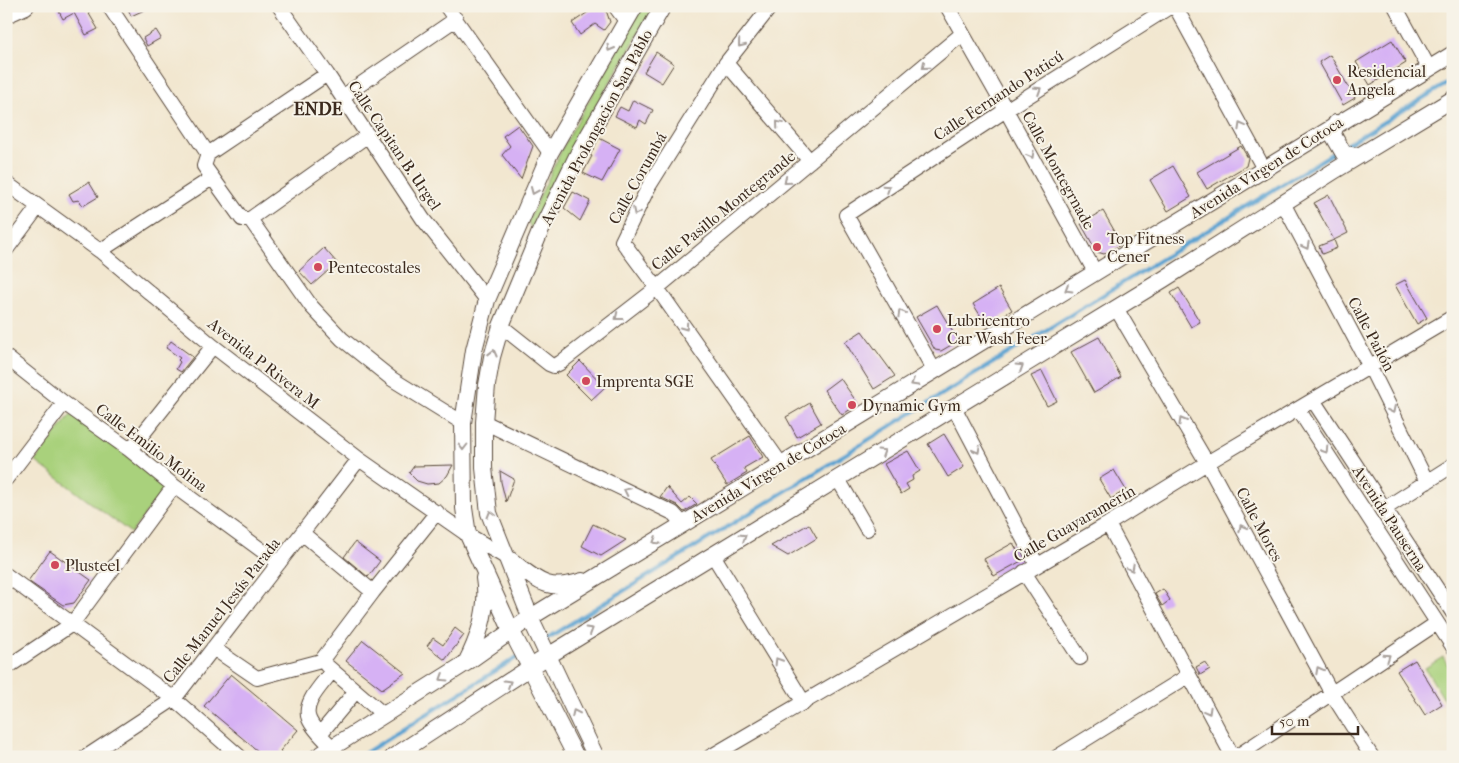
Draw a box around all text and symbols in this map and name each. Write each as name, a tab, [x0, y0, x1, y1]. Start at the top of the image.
street label: Avenida Prolongacion San Pablo	[536, 26, 656, 229]
one-way arrow	[737, 39, 746, 48]
one-way arrow	[606, 43, 616, 52]
street label: Calle Fernando Paticú	[930, 46, 1067, 145]
one-way arrow	[922, 60, 931, 68]
place label: Residencial Angela	[1346, 62, 1427, 99]
marker: Residencial Angela	[1331, 74, 1343, 86]
street label: Calle Capitan B. Urgel	[344, 77, 445, 214]
one-way arrow	[1032, 87, 1041, 96]
district label: ENDE	[293, 99, 343, 120]
street label: Calle Montegrnade	[1018, 108, 1099, 233]
street label: Avenida Virgen de Cotoca	[1185, 112, 1347, 223]
one-way arrow	[775, 121, 784, 130]
one-way arrow	[1237, 122, 1247, 131]
street label: Calle Corumbá	[604, 129, 671, 227]
street label: Calle Pasillo Montegrande	[647, 146, 799, 274]
one-way arrow	[1025, 150, 1035, 159]
one-way arrow	[783, 175, 792, 184]
one-way arrow	[881, 185, 891, 194]
one-way arrow	[529, 186, 540, 195]
one-way arrow	[632, 206, 642, 215]
place label: Top Fitness Cener	[1107, 229, 1184, 266]
marker: Top Fitness Cener	[1091, 241, 1103, 253]
one-way arrow	[1300, 241, 1310, 250]
place label: Pentecostales	[328, 258, 420, 277]
marker: Pentecostales	[312, 261, 324, 273]
one-way arrow	[1064, 282, 1073, 292]
street label: Calle Pailón	[1344, 294, 1399, 375]
one-way arrow	[898, 309, 908, 318]
place label: Lubricentro Car Wash Feer	[947, 311, 1047, 348]
one-way arrow	[615, 312, 624, 320]
street label: Avenida P Rivera M	[203, 313, 323, 413]
one-way arrow	[679, 322, 688, 331]
marker: Lubricentro Car Wash Feer	[931, 323, 943, 335]
one-way arrow	[487, 349, 498, 358]
one-way arrow	[1015, 363, 1024, 373]
place label: Imprenta SGE	[596, 372, 694, 391]
marker: Imprenta SGE	[580, 375, 592, 387]
one-way arrow	[911, 376, 920, 386]
place label: Dynamic Gym	[862, 396, 961, 415]
street label: Calle Emilio Molina	[92, 399, 212, 496]
marker: Dynamic Gym	[846, 399, 858, 411]
one-way arrow	[1386, 405, 1396, 414]
street label: Avenida Virgen de Cotoca	[687, 418, 850, 527]
one-way arrow	[1179, 418, 1189, 427]
one-way arrow	[458, 443, 468, 451]
one-way arrow	[1319, 444, 1328, 453]
one-way arrow	[971, 445, 981, 454]
one-way arrow	[876, 448, 885, 458]
street label: Avenida Pauserna	[1348, 461, 1431, 575]
street label: Calle Guayaramerín	[1010, 480, 1139, 566]
street label: Calle Mores	[1232, 484, 1287, 565]
one-way arrow	[623, 487, 632, 497]
one-way arrow	[486, 510, 497, 519]
one-way arrow	[1238, 524, 1248, 533]
street label: Calle Manuel Jesús Parada	[159, 533, 284, 687]
one-way arrow	[738, 533, 747, 543]
one-way arrow	[653, 534, 662, 544]
place label: Plusteel	[65, 556, 120, 575]
marker: Plusteel	[49, 559, 61, 571]
one-way arrow	[1125, 562, 1135, 571]
one-way arrow	[584, 627, 593, 637]
one-way arrow	[1381, 654, 1391, 663]
one-way arrow	[775, 658, 785, 667]
one-way arrow	[1315, 667, 1325, 676]
one-way arrow	[439, 672, 448, 681]
one-way arrow	[502, 679, 511, 689]
scale bar	[1272, 703, 1358, 735]
one-way arrow	[1201, 705, 1211, 714]
one-way arrow	[571, 709, 581, 718]
text: 50 m	[1279, 712, 1310, 730]

